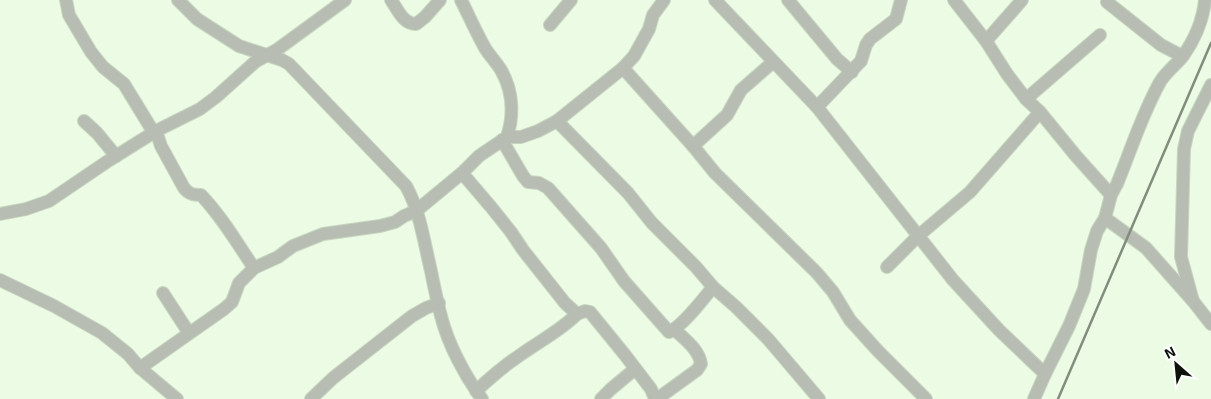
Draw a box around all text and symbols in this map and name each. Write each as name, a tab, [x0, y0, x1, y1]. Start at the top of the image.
north arrow	[1151, 339, 1201, 389]
text: N	[1162, 342, 1178, 362]

